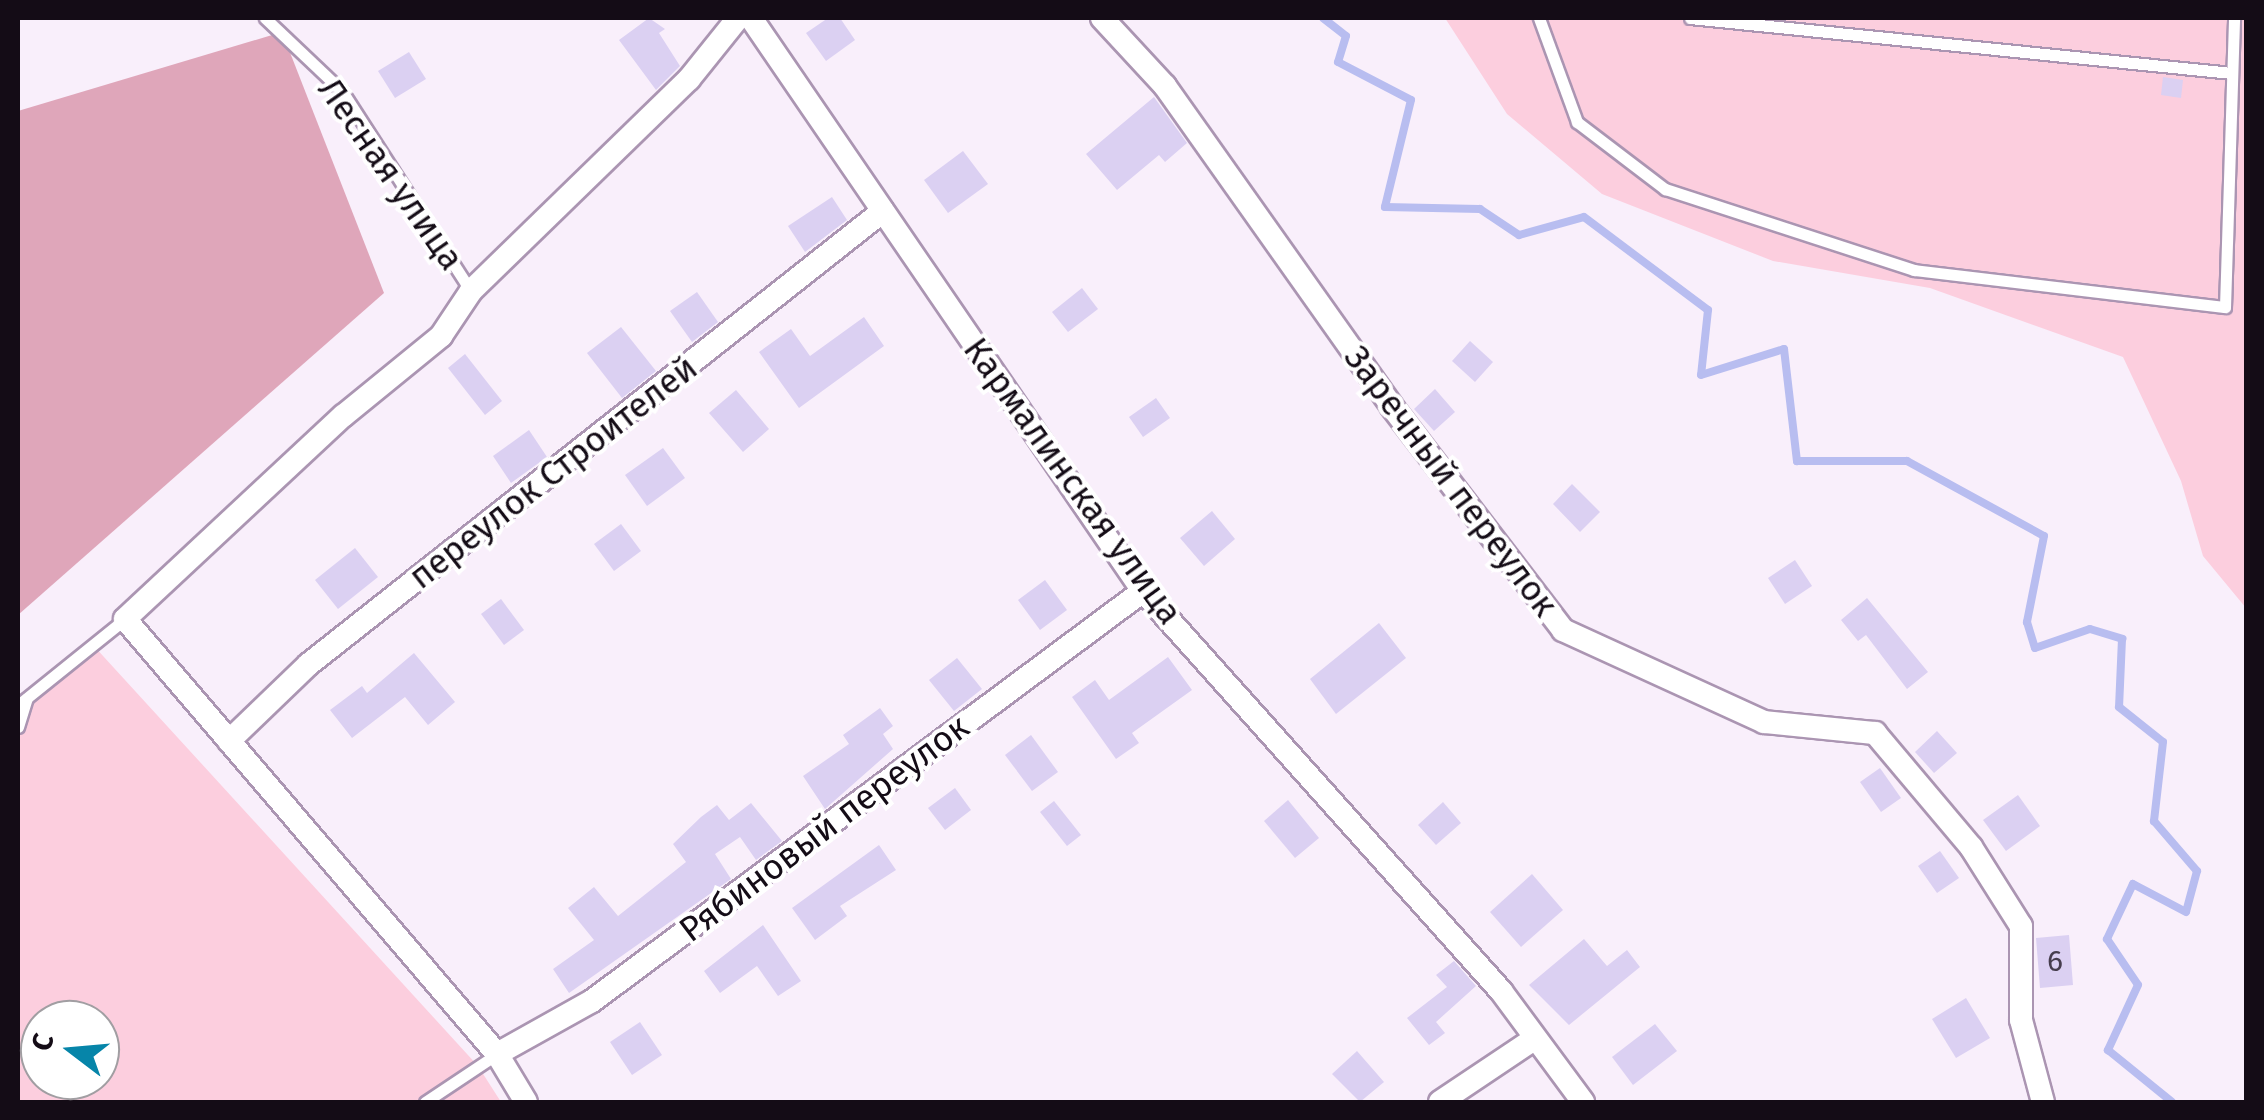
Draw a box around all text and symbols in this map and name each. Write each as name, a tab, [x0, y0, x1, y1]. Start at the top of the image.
street label: Лесная улица	[309, 70, 473, 278]
street label: Кармалинская улица	[955, 329, 1191, 633]
street label: Заречный переулок	[1335, 337, 1567, 625]
street label: переулок Строителей	[401, 346, 705, 598]
street label: Рябиновый переулок	[671, 706, 977, 950]
house number: 6	[2047, 943, 2063, 979]
north arrow	[20, 1000, 120, 1100]
text: С	[25, 1030, 61, 1054]

